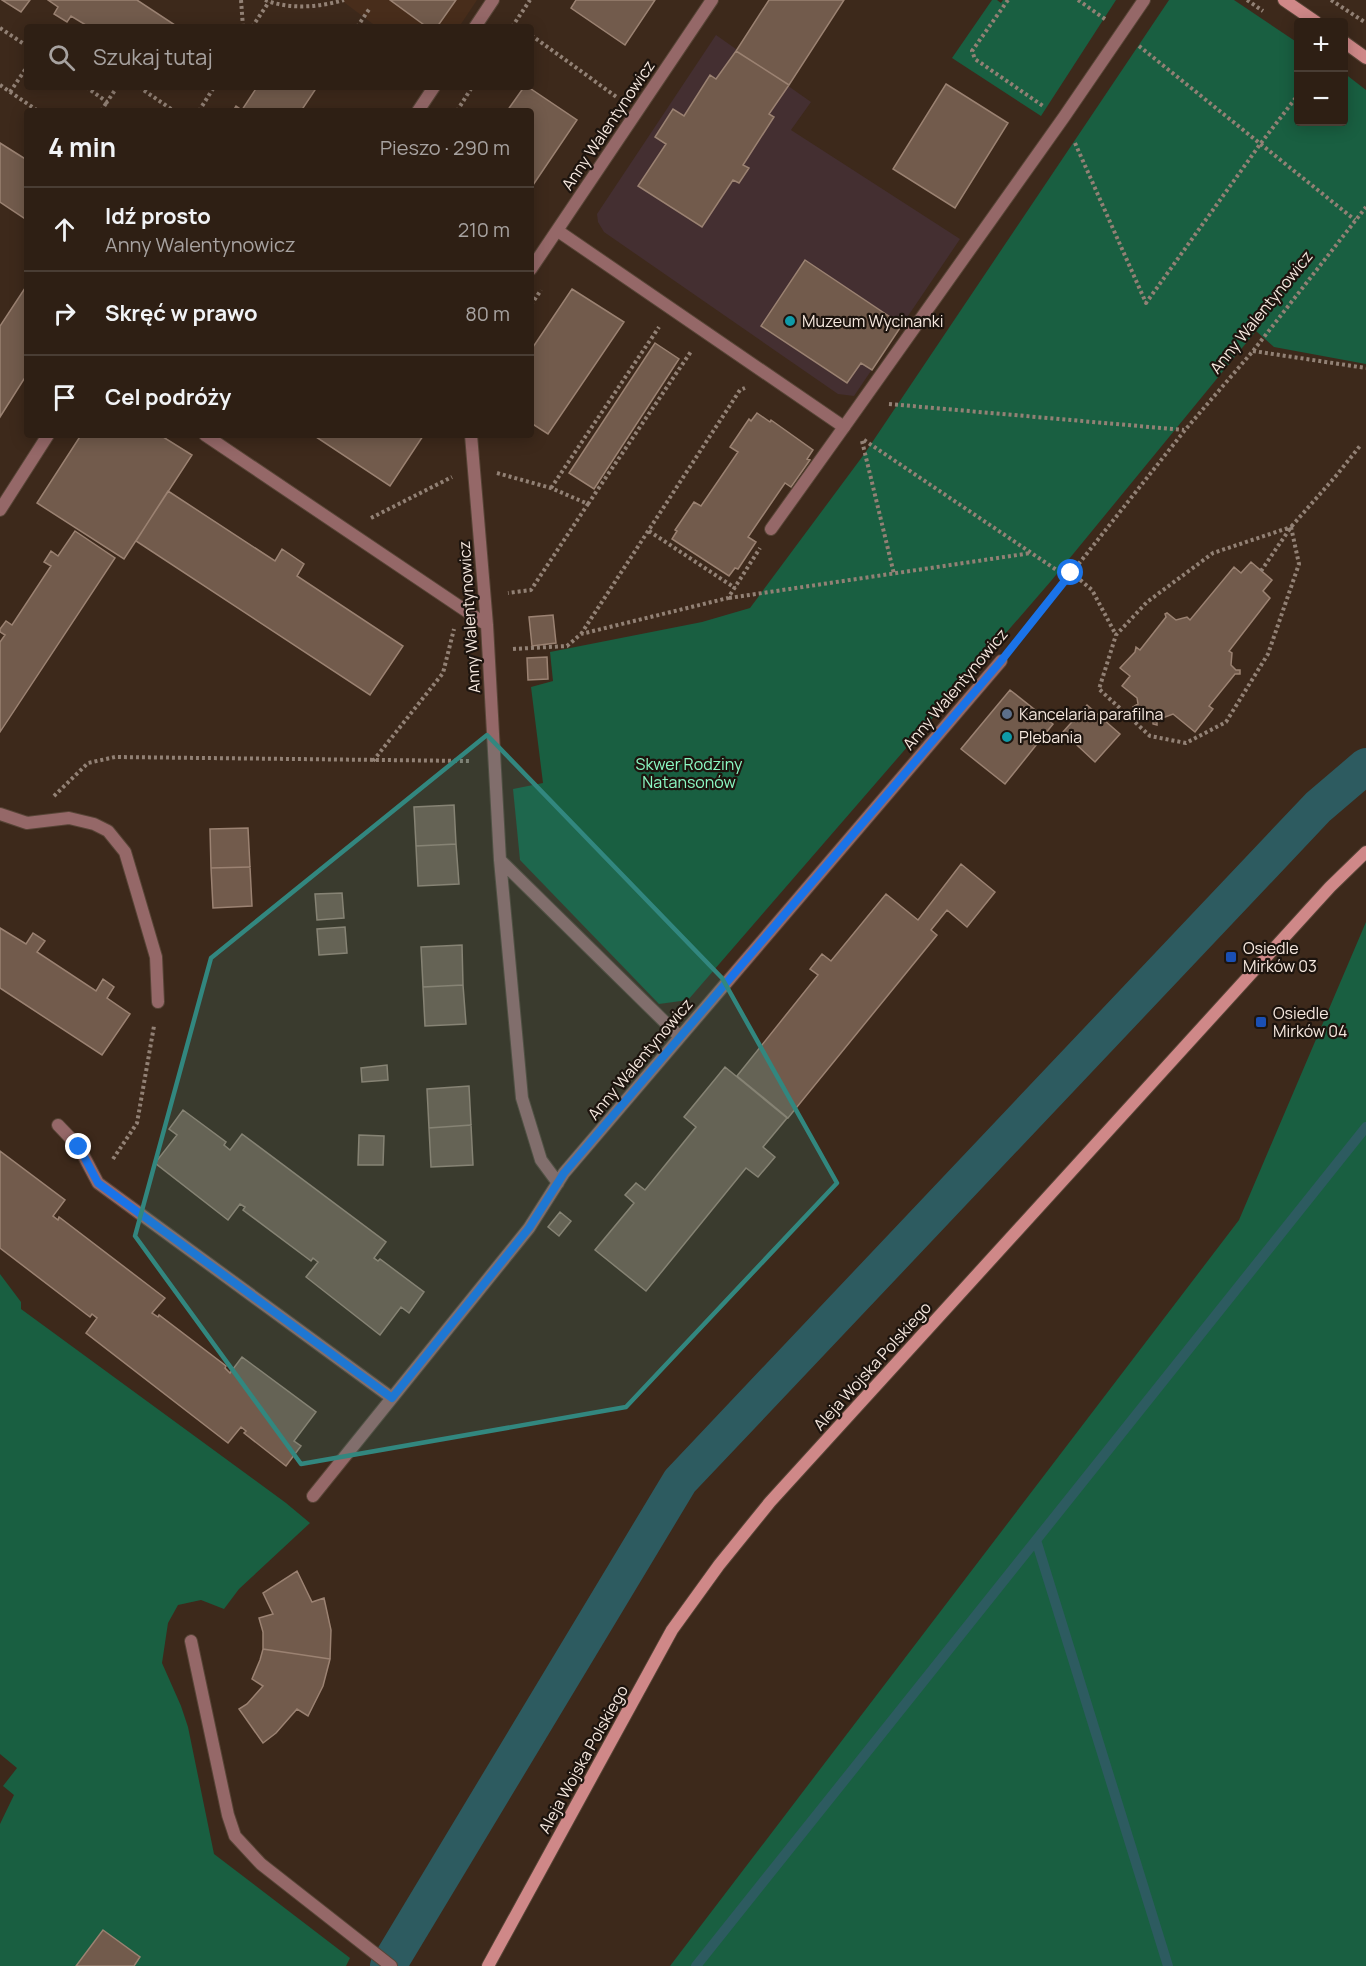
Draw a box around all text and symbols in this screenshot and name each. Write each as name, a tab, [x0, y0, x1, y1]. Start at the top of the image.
map controls	[1294, 18, 1348, 126]
button: +	[1294, 18, 1348, 72]
search box	[24, 24, 534, 90]
icon: search	[45, 41, 78, 74]
text: Szukaj tutaj	[93, 42, 213, 72]
street label: Anny Walentynowicz	[556, 56, 660, 194]
button: −	[1294, 72, 1348, 126]
text: 4 min	[48, 129, 116, 165]
text: Pieszo · 290 m	[380, 134, 510, 161]
text: Idź prosto	[105, 201, 211, 231]
icon: ahead	[48, 213, 81, 246]
text: 210 m	[458, 216, 510, 243]
text: Anny Walentynowicz	[105, 231, 296, 258]
street label: Anny Walentynowicz	[1204, 246, 1318, 378]
icon: right	[48, 297, 81, 330]
text: Skręć w prawo	[105, 298, 258, 328]
text: 80 m	[465, 300, 510, 327]
place label: Muzeum Wycinanki	[802, 310, 943, 332]
marker: Muzeum Wycinanki	[783, 314, 797, 328]
icon: arrive	[48, 381, 81, 414]
text: Cel podróży	[105, 382, 231, 412]
street label: Anny Walentynowicz	[453, 540, 485, 694]
route start	[1057, 559, 1083, 585]
street label: Anny Walentynowicz	[898, 624, 1012, 754]
place label: Kancelaria parafilna	[1019, 703, 1164, 725]
marker: Kancelaria parafilna	[1000, 707, 1014, 721]
place label: Plebania	[1019, 726, 1082, 748]
marker: Plebania	[1000, 730, 1014, 744]
park label: Skwer Rodziny Natansonów	[636, 753, 743, 793]
place label: Osiedle Mirków 03	[1243, 937, 1317, 977]
marker: Osiedle Mirków 03	[1224, 950, 1238, 964]
street label: Anny Walentynowicz	[583, 994, 697, 1124]
place label: Osiedle Mirków 04	[1273, 1002, 1348, 1042]
marker: Osiedle Mirków 04	[1254, 1015, 1268, 1029]
route end	[65, 1133, 91, 1159]
street label: Aleja Wojska Polskiego	[808, 1297, 936, 1435]
street label: Aleja Wojska Polskiego	[533, 1681, 633, 1837]

